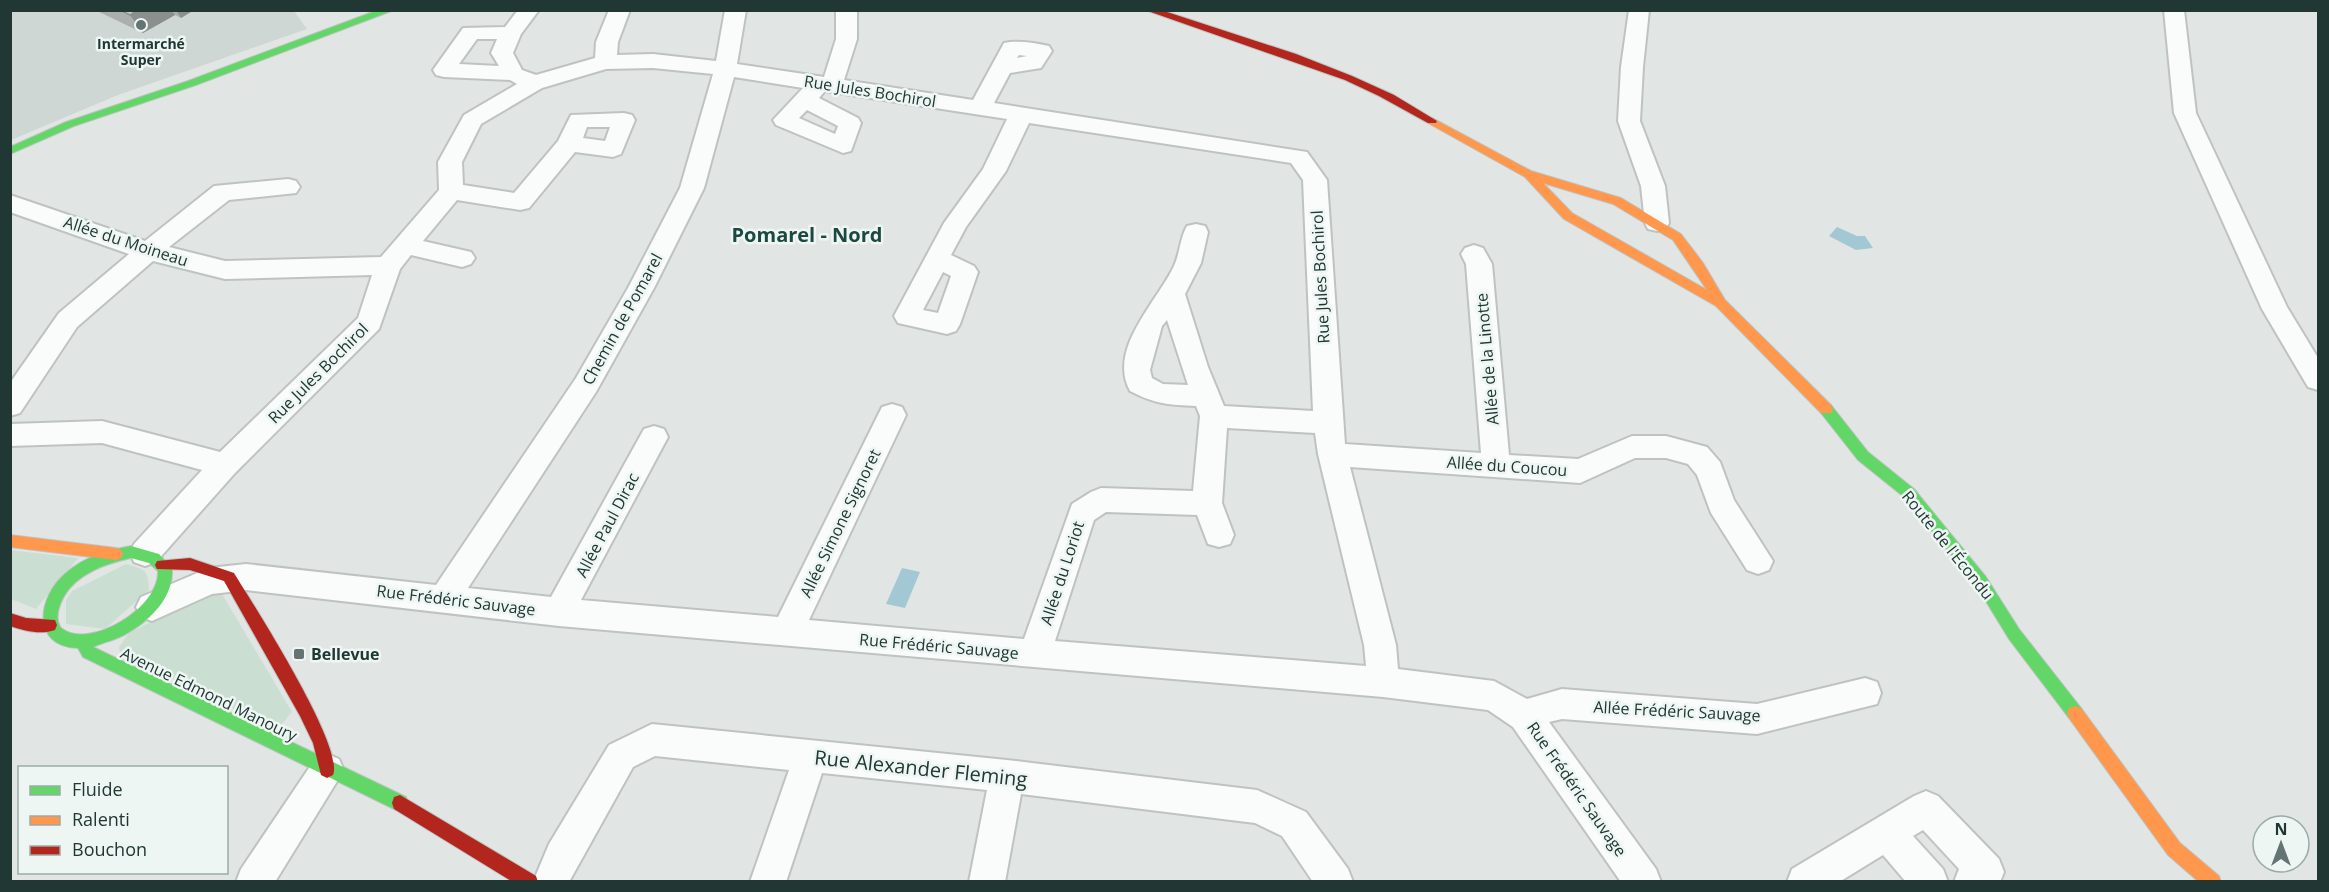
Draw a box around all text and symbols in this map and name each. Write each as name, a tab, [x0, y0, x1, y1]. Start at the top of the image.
marker: Intermarché Super	[134, 18, 148, 32]
place label: Intermarché Super	[97, 34, 185, 69]
street label: Rue Jules Bochirol	[802, 70, 938, 112]
street label: Rue Jules Bochirol	[1306, 210, 1334, 344]
street label: Allée du Moineau	[61, 211, 191, 271]
district label: Pomarel - Nord	[732, 221, 882, 248]
street label: Chemin de Pomarel	[577, 249, 667, 389]
street label: Allée de la Linotte	[1470, 292, 1504, 426]
street label: Rue Jules Bochirol	[263, 318, 373, 428]
street label: Allée Simone Signoret	[794, 445, 886, 601]
street label: Allée du Coucou	[1446, 451, 1568, 481]
street label: Allée Paul Dirac	[570, 469, 644, 581]
street label: Route de l'Écondu	[1897, 486, 1999, 604]
street label: Allée du Loriot	[1035, 518, 1089, 628]
street label: Rue Frédéric Sauvage	[375, 579, 537, 621]
street label: Rue Frédéric Sauvage	[858, 628, 1020, 664]
street label: Avenue Edmond Manoury	[117, 642, 302, 747]
place label: Bellevue	[311, 643, 380, 665]
marker: Bellevue	[292, 647, 306, 661]
street label: Allée Frédéric Sauvage	[1593, 696, 1761, 726]
street label: Rue Frédéric Sauvage	[1522, 717, 1632, 861]
street label: Rue Alexander Fleming	[813, 743, 1029, 793]
legend	[18, 766, 228, 874]
text: Fluide	[72, 777, 123, 801]
text: Ralenti	[72, 807, 130, 831]
north arrow	[2251, 814, 2311, 874]
text: N	[2274, 818, 2288, 840]
text: Bouchon	[72, 837, 147, 861]

